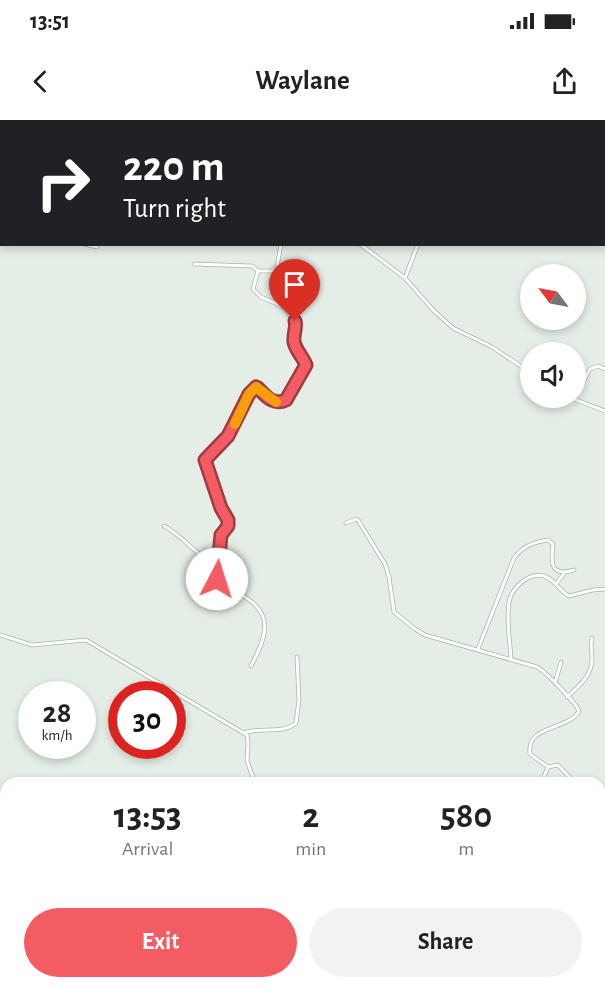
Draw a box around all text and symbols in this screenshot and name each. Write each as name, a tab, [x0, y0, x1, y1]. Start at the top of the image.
text: 13:51	[30, 10, 70, 32]
icon: back	[24, 65, 57, 98]
icon: share	[548, 65, 581, 98]
text: Waylane	[255, 67, 350, 94]
icon: right	[24, 144, 102, 222]
text: 220 m	[123, 146, 225, 188]
text: Turn right	[123, 195, 226, 222]
pin	[269, 259, 320, 321]
north arrow	[520, 264, 586, 330]
map controls	[520, 264, 586, 408]
icon: arrive	[278, 268, 311, 301]
button: sound	[520, 342, 586, 408]
position arrow	[185, 547, 249, 611]
speed limit sign: 30	[108, 681, 186, 759]
text: 28	[43, 698, 71, 728]
text: km/h	[42, 728, 72, 743]
text: 13:53	[114, 798, 182, 834]
text: 2	[302, 798, 319, 834]
text: 580	[440, 798, 492, 834]
text: Arrival	[122, 839, 173, 859]
text: min	[295, 839, 326, 859]
text: m	[458, 839, 474, 859]
button: Exit	[24, 908, 297, 977]
button: Share	[309, 908, 582, 977]

